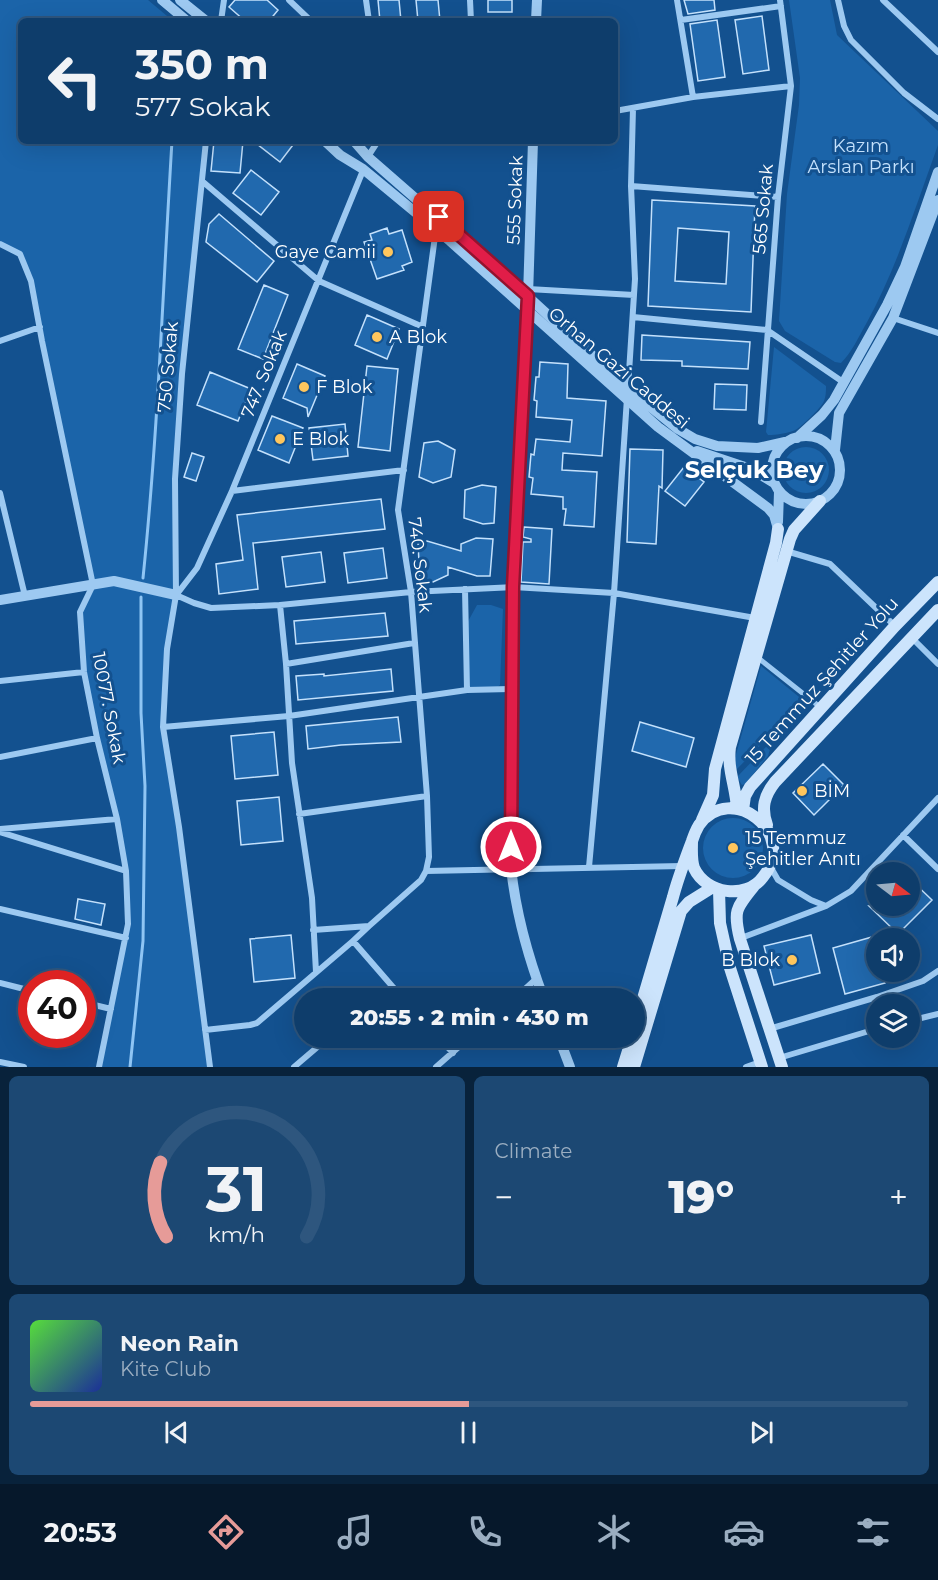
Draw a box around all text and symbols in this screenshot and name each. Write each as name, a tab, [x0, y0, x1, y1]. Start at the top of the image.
text: 350 m	[135, 38, 269, 90]
icon: left	[36, 42, 114, 120]
text: 577 Sokak	[135, 90, 270, 123]
park label: Kazım Arslan Parkı	[807, 135, 915, 178]
street label: 555 Sokak	[502, 155, 528, 245]
street label: 565 Sokak	[748, 163, 778, 255]
pin	[413, 191, 464, 242]
icon: arrive	[422, 200, 455, 233]
place label: Gaye Camii	[275, 241, 376, 263]
marker: Gaye Camii	[381, 245, 395, 259]
street label: Orhan Gazi Caddesi	[544, 303, 694, 433]
street label: 750 Sokak	[153, 320, 183, 413]
place label: A Blok	[389, 326, 447, 348]
street label: 747. Sokak	[236, 327, 292, 421]
marker: A Blok	[370, 330, 384, 344]
place label: F Blok	[316, 376, 373, 398]
marker: F Blok	[297, 380, 311, 394]
place label: E Blok	[292, 428, 349, 450]
marker: E Blok	[273, 432, 287, 446]
district label: Selçuk Bey	[685, 455, 824, 484]
street label: 740. Sokak	[403, 516, 437, 614]
street label: 15 Temmuz Şehitler Yolu	[741, 593, 903, 769]
street label: 10077. Sokak	[87, 650, 131, 766]
place label: BİM	[814, 780, 850, 802]
marker: BİM	[795, 784, 809, 798]
position arrow	[479, 815, 543, 879]
place label: 15 Temmuz Şehitler Anıtı	[745, 827, 861, 870]
marker: 15 Temmuz Şehitler Anıtı	[726, 841, 740, 855]
north arrow	[866, 862, 920, 916]
map controls	[866, 862, 920, 1048]
button: sound	[866, 928, 920, 982]
place label: B Blok	[721, 949, 780, 971]
marker: B Blok	[785, 953, 799, 967]
speed limit sign: 40	[18, 970, 96, 1048]
button: layers	[866, 994, 920, 1048]
text: 20:55 · 2 min · 430 m	[350, 1004, 589, 1031]
text: Climate	[495, 1139, 572, 1163]
text: 31	[205, 1151, 267, 1227]
text: 19°	[668, 1169, 734, 1224]
text: −	[495, 1177, 513, 1217]
text: +	[889, 1177, 908, 1217]
text: km/h	[208, 1222, 265, 1248]
text: Neon Rain	[120, 1330, 239, 1357]
text: Kite Club	[120, 1357, 211, 1381]
icon: previous	[160, 1416, 193, 1449]
icon: pause	[452, 1416, 485, 1449]
icon: next	[745, 1416, 778, 1449]
icon: directions	[205, 1511, 247, 1553]
icon: music	[334, 1511, 376, 1553]
icon: phone	[464, 1511, 506, 1553]
icon: climate	[593, 1511, 635, 1553]
icon: car	[723, 1511, 765, 1553]
icon: filters	[852, 1511, 894, 1553]
text: 20:53	[44, 1516, 117, 1549]

